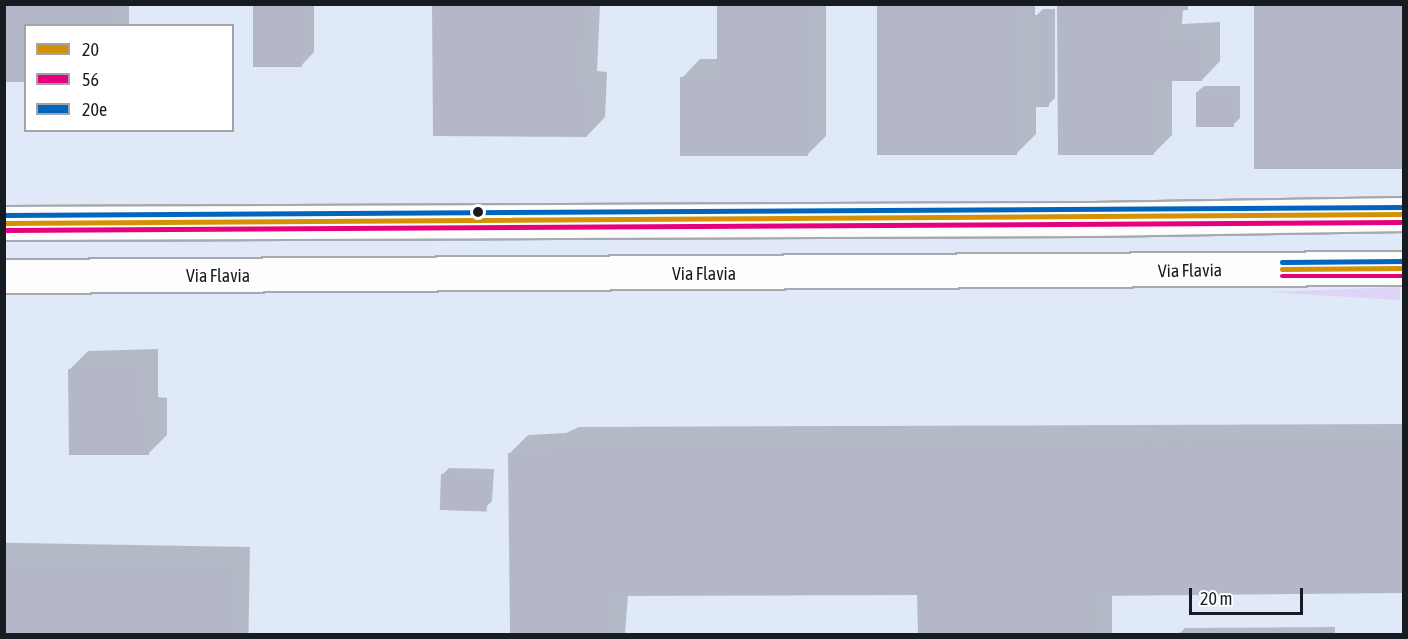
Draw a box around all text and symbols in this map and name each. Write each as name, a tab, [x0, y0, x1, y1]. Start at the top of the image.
legend	[24, 24, 234, 132]
text: 20	[82, 39, 99, 60]
text: 56	[82, 69, 99, 90]
text: 20e	[82, 99, 107, 120]
unlabelled marker	[472, 206, 484, 218]
street label: Via Flavia	[1158, 260, 1222, 282]
street label: Via Flavia	[672, 263, 736, 285]
street label: Via Flavia	[186, 265, 250, 287]
scale bar	[1192, 576, 1306, 614]
text: 20 m	[1200, 588, 1232, 609]

